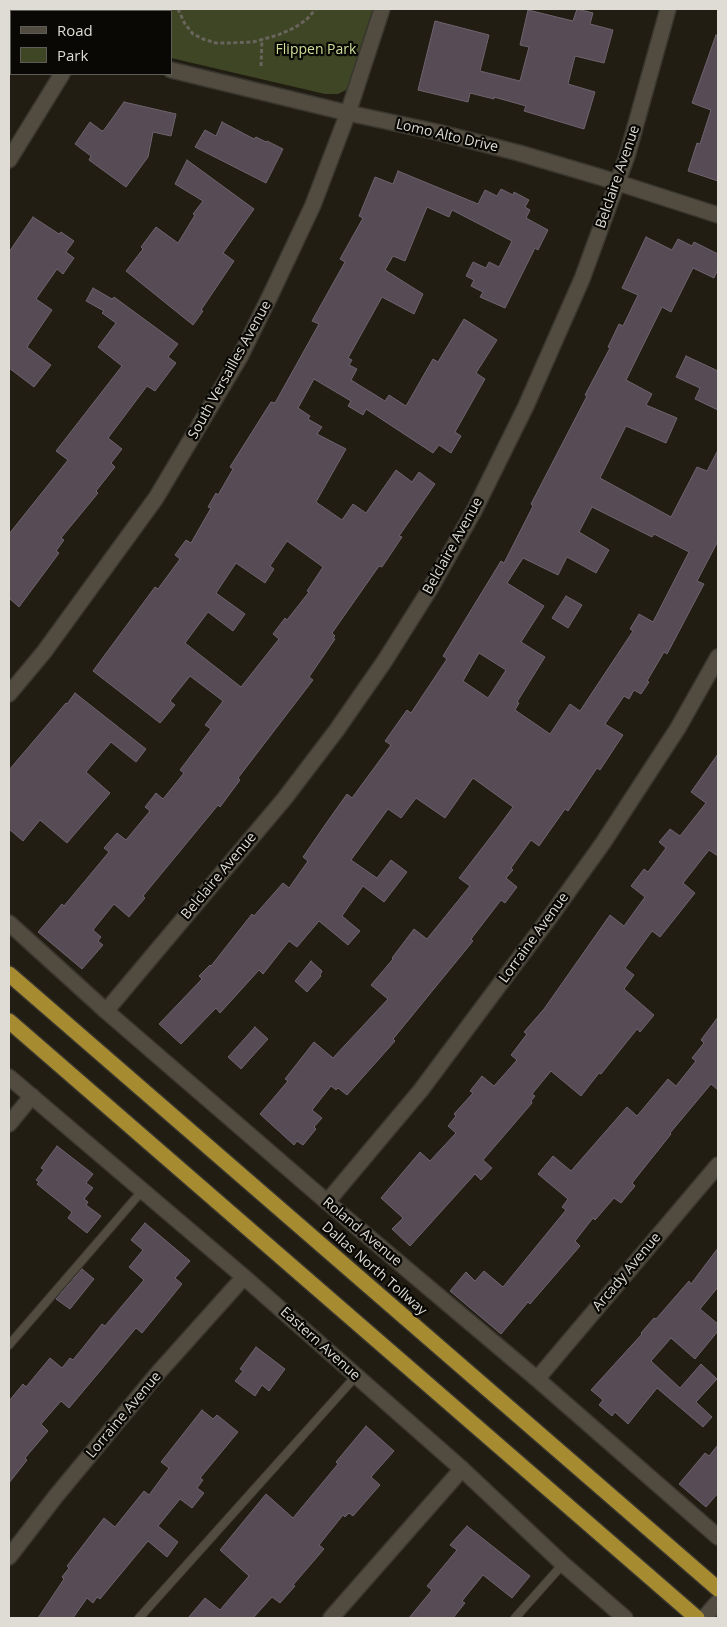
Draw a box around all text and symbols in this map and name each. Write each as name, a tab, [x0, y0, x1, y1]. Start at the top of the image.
legend	[10, 10, 172, 75]
text: Road	[57, 20, 93, 40]
park label: Flippen Park	[276, 42, 356, 58]
text: Park	[57, 45, 88, 65]
street label: Lomo Alto Drive	[394, 116, 500, 156]
street label: Belclaire Avenue	[592, 123, 644, 231]
street label: South Versailles Avenue	[185, 298, 275, 442]
street label: Belclaire Avenue	[419, 495, 487, 597]
street label: Belclaire Avenue	[178, 829, 260, 923]
street label: Lorraine Avenue	[496, 890, 572, 986]
street label: Roland Avenue	[319, 1194, 405, 1270]
street label: Dallas North Tollway	[318, 1219, 430, 1319]
street label: Arcady Avenue	[589, 1229, 665, 1315]
street label: Eastern Avenue	[277, 1304, 363, 1384]
street label: Lorraine Avenue	[83, 1368, 165, 1462]

